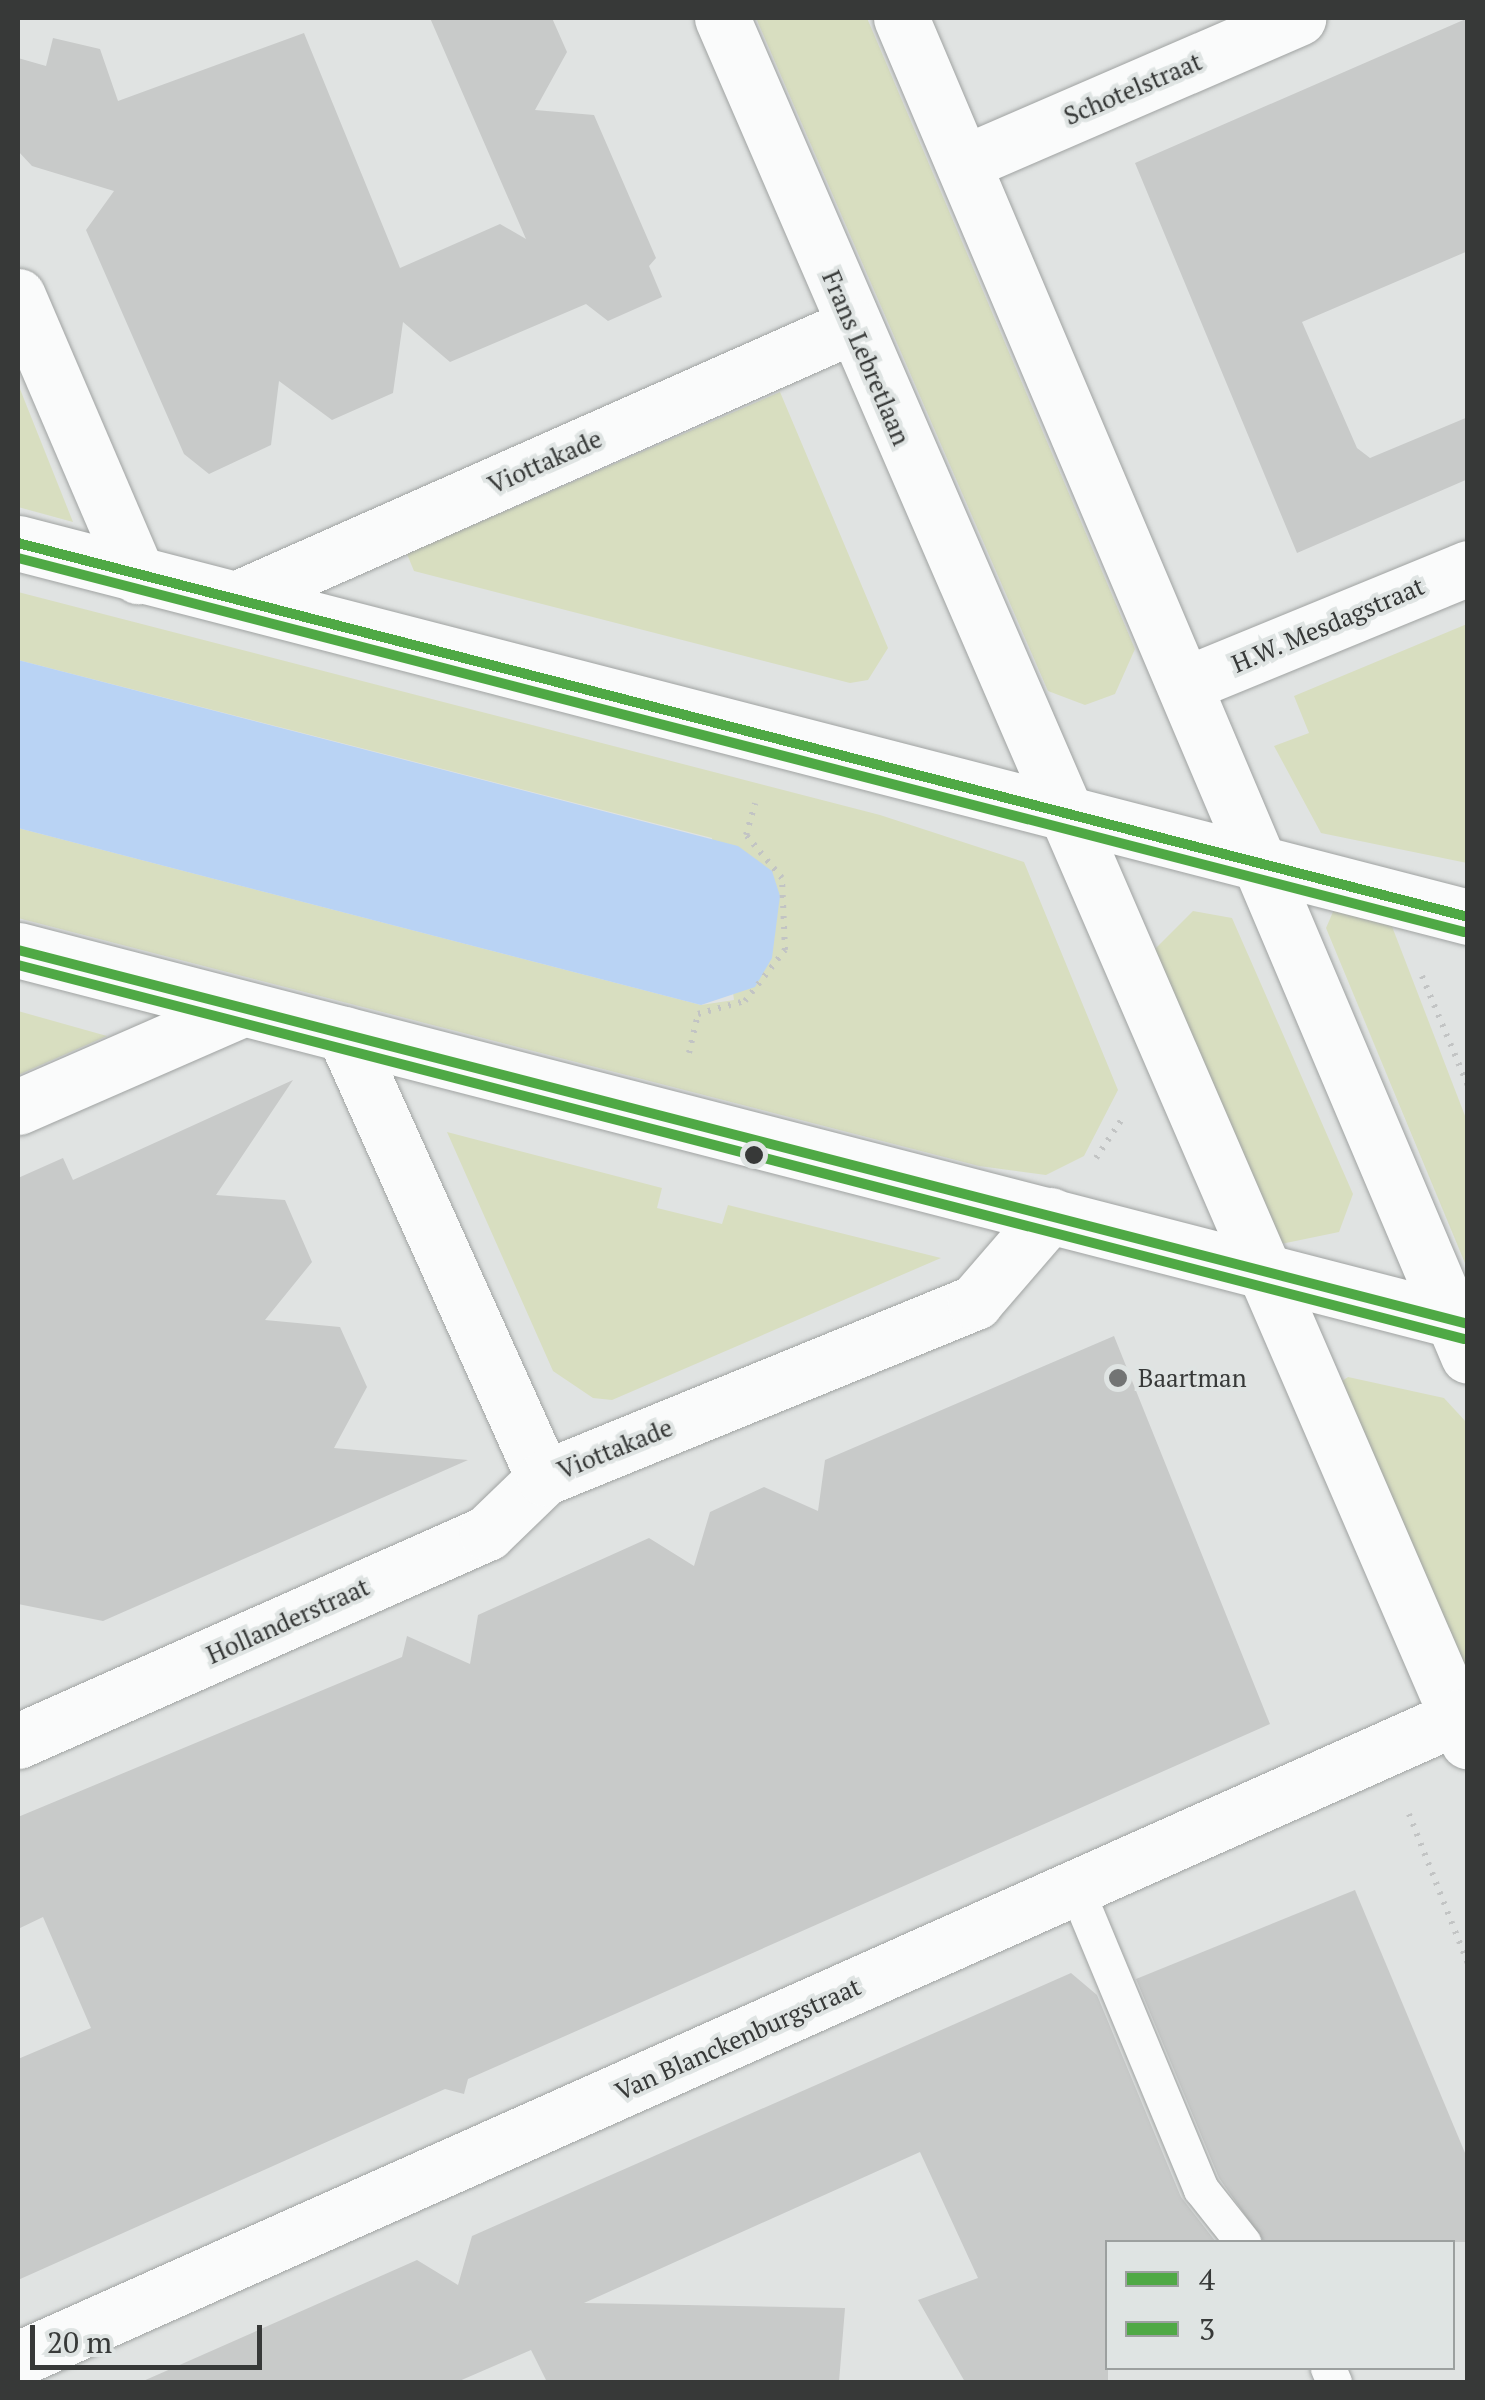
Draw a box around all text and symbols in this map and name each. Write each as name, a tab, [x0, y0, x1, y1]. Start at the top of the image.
street label: Schotelstraat	[1060, 46, 1206, 132]
street label: Frans Lebretlaan	[816, 266, 916, 450]
street label: Viottakade	[483, 424, 607, 500]
street label: H.W. Mesdagstraat	[1227, 571, 1429, 679]
unlabelled marker	[744, 1145, 764, 1165]
place label: Baartman	[1138, 1363, 1247, 1393]
marker: Baartman	[1107, 1367, 1129, 1389]
street label: Viottakade	[553, 1412, 677, 1486]
street label: Hollanderstraat	[202, 1572, 374, 1670]
street label: Van Blanckenburgstraat	[611, 1971, 865, 2107]
legend	[1105, 2240, 1455, 2370]
text: 4	[1199, 2259, 1215, 2299]
scale bar	[35, 2305, 268, 2367]
text: 3	[1199, 2309, 1215, 2349]
text: 20 m	[47, 2322, 112, 2362]

